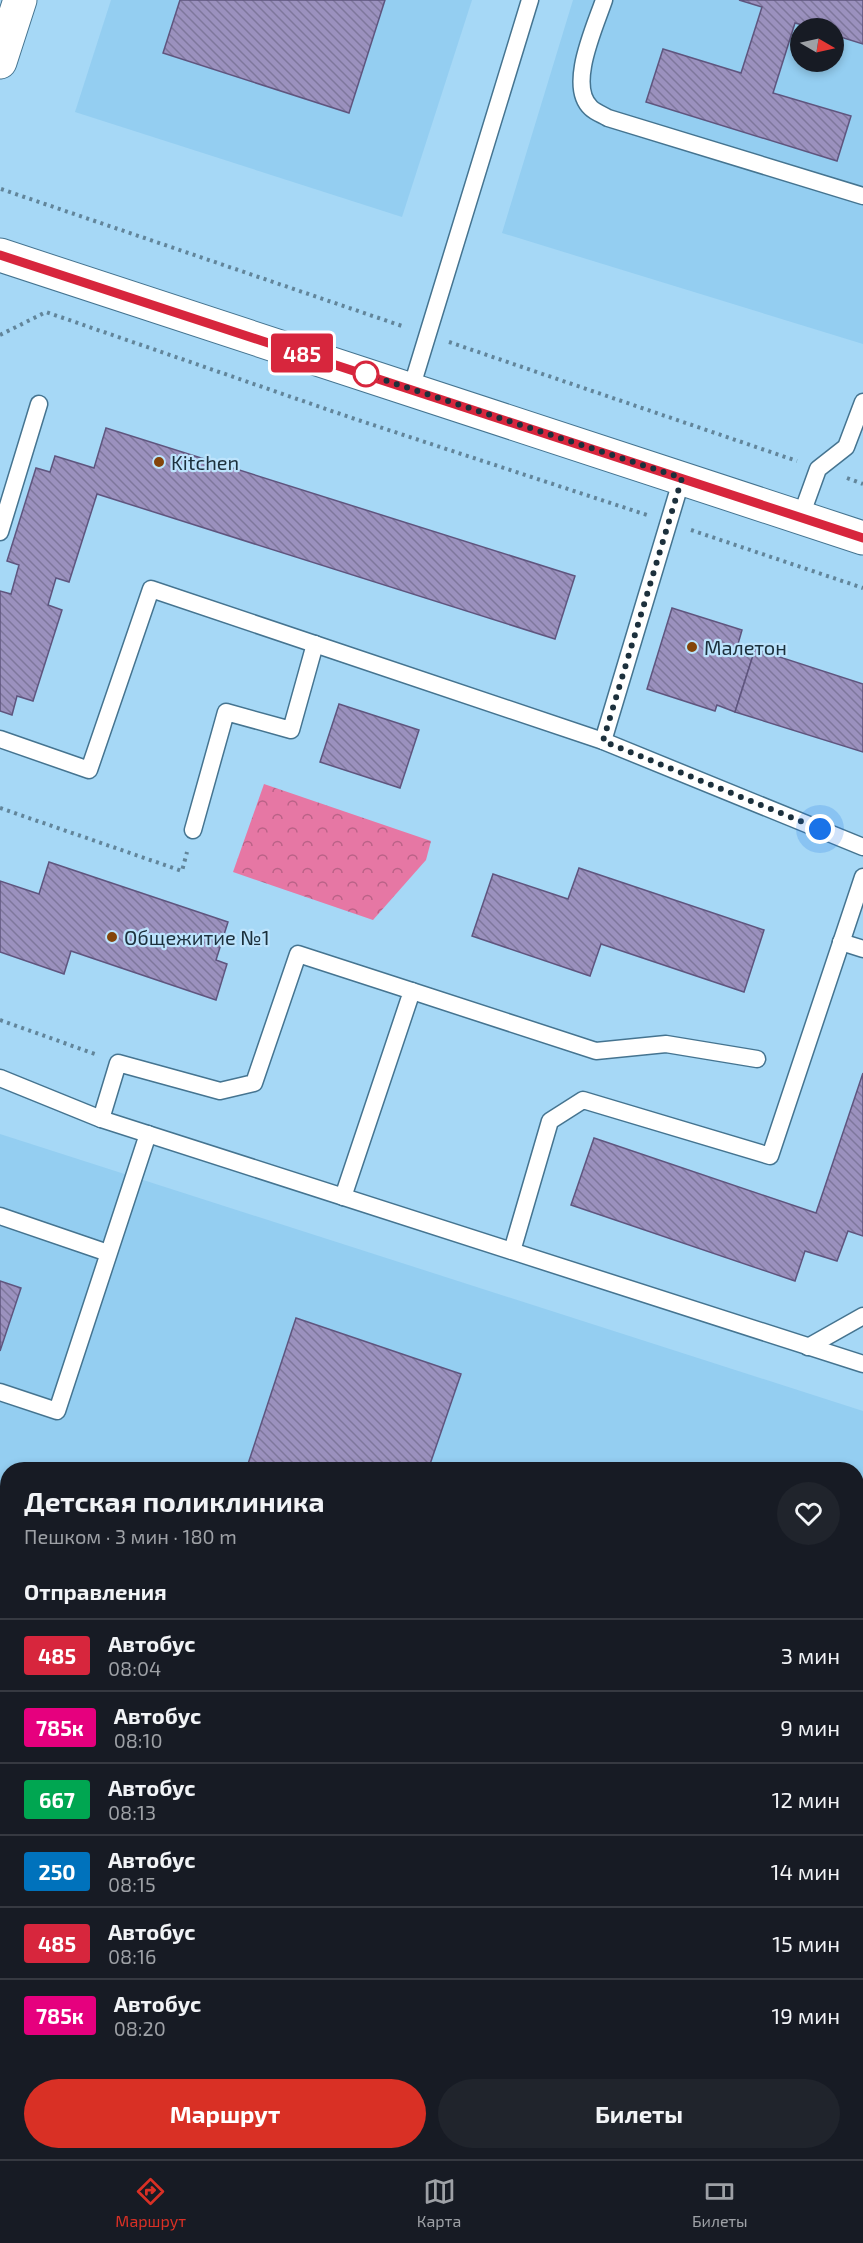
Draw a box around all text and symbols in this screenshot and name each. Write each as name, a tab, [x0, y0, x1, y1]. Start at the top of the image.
north arrow	[790, 18, 844, 72]
map controls	[790, 18, 844, 72]
line badge: 485	[268, 334, 336, 372]
text: 485	[283, 341, 321, 366]
unlabelled marker	[353, 361, 379, 387]
place label: Kitchen	[171, 450, 239, 474]
marker: Kitchen	[152, 455, 166, 469]
place label: Малетон	[704, 635, 787, 659]
marker: Малетон	[685, 640, 699, 654]
your location	[805, 814, 835, 844]
place label: Общежитие №1	[124, 925, 270, 949]
marker: Общежитие №1	[105, 930, 119, 944]
button: heart	[777, 1482, 840, 1545]
text: Детская поликлиника	[24, 1484, 325, 1518]
text: Пешком · 3 мин · 180 m	[24, 1524, 237, 1548]
text: Отправления	[24, 1578, 167, 1604]
text: Автобус	[108, 1630, 196, 1656]
text: 3 мин	[781, 1642, 840, 1668]
text: 485	[38, 1643, 76, 1668]
text: 08:04	[108, 1656, 161, 1680]
text: Автобус	[114, 1702, 201, 1728]
text: 9 мин	[780, 1714, 840, 1740]
text: 785к	[36, 1715, 84, 1740]
text: 08:10	[114, 1728, 163, 1752]
text: Автобус	[108, 1774, 196, 1800]
text: 12 мин	[772, 1786, 840, 1812]
text: 667	[39, 1787, 75, 1812]
text: 08:13	[108, 1800, 156, 1824]
text: Автобус	[108, 1846, 196, 1872]
text: 14 мин	[771, 1858, 840, 1884]
text: 250	[38, 1859, 76, 1884]
text: 08:15	[108, 1872, 156, 1896]
text: Автобус	[108, 1918, 196, 1944]
text: 15 мин	[772, 1930, 840, 1956]
text: 485	[38, 1931, 76, 1956]
text: 08:16	[108, 1944, 156, 1968]
text: Автобус	[114, 1990, 201, 2016]
text: 19 мин	[772, 2002, 840, 2028]
text: 785к	[36, 2003, 84, 2028]
text: 08:20	[114, 2016, 166, 2040]
button: Маршрут	[24, 2079, 426, 2148]
button: Билеты	[438, 2079, 840, 2148]
tab: Маршрут	[115, 2175, 186, 2230]
tab: Карта	[417, 2175, 461, 2230]
tab: Билеты	[692, 2175, 748, 2230]

